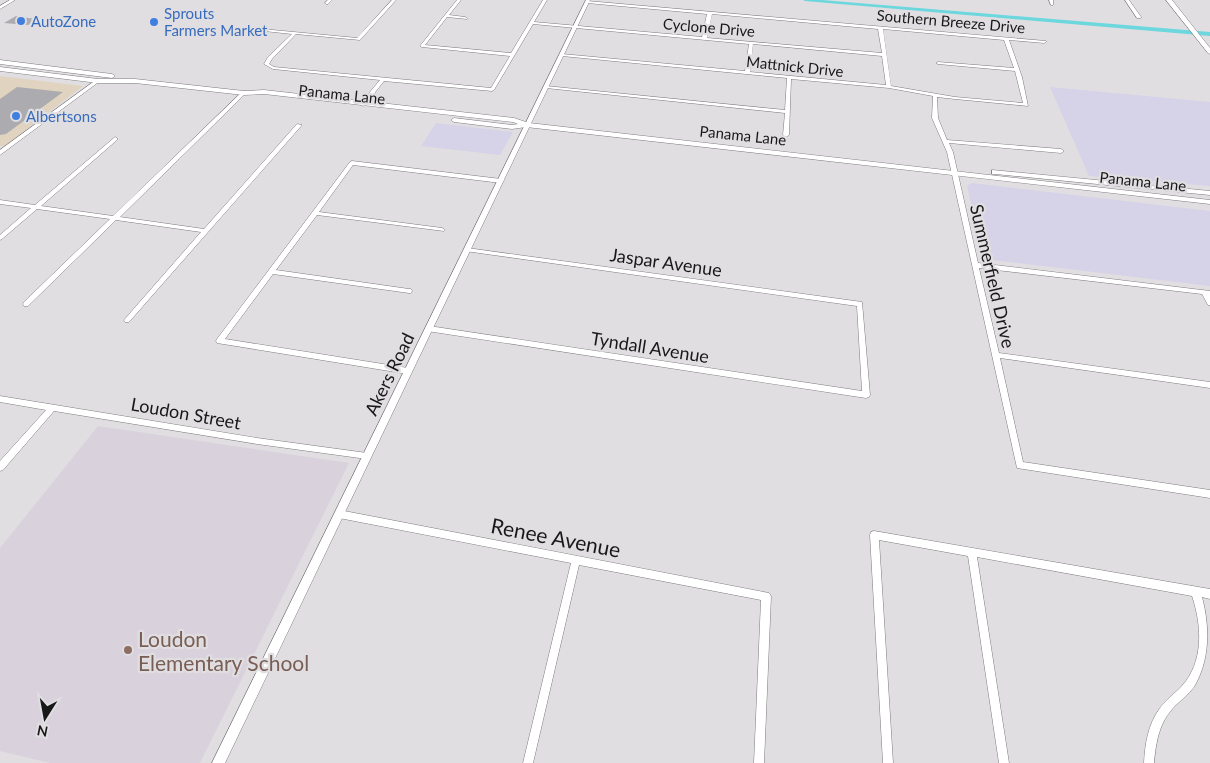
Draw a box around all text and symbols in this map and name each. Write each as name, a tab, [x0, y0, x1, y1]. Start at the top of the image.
place label: Sprouts Farmers Market	[164, 4, 268, 39]
street label: Southern Breeze Drive	[876, 6, 1026, 36]
place label: AutoZone	[31, 12, 96, 30]
street label: Cyclone Drive	[662, 14, 756, 40]
marker: AutoZone	[15, 15, 27, 27]
marker: Sprouts Farmers Market	[148, 16, 160, 28]
street label: Mattnick Drive	[745, 52, 845, 80]
street label: Panama Lane	[298, 80, 386, 108]
place label: Albertsons	[26, 107, 97, 125]
marker: Albertsons	[10, 110, 22, 122]
street label: Panama Lane	[699, 121, 787, 149]
street label: Panama Lane	[1099, 167, 1187, 195]
street label: Summerfield Drive	[966, 202, 1020, 350]
street label: Jaspar Avenue	[609, 243, 723, 281]
street label: Tyndall Avenue	[589, 327, 711, 367]
street label: Akers Road	[360, 329, 418, 419]
street label: Loudon Street	[129, 393, 243, 434]
street label: Renee Avenue	[489, 512, 623, 562]
place label: Loudon Elementary School	[138, 626, 309, 675]
marker: Loudon Elementary School	[122, 644, 134, 656]
north arrow	[20, 693, 70, 743]
text: N	[36, 722, 49, 741]

